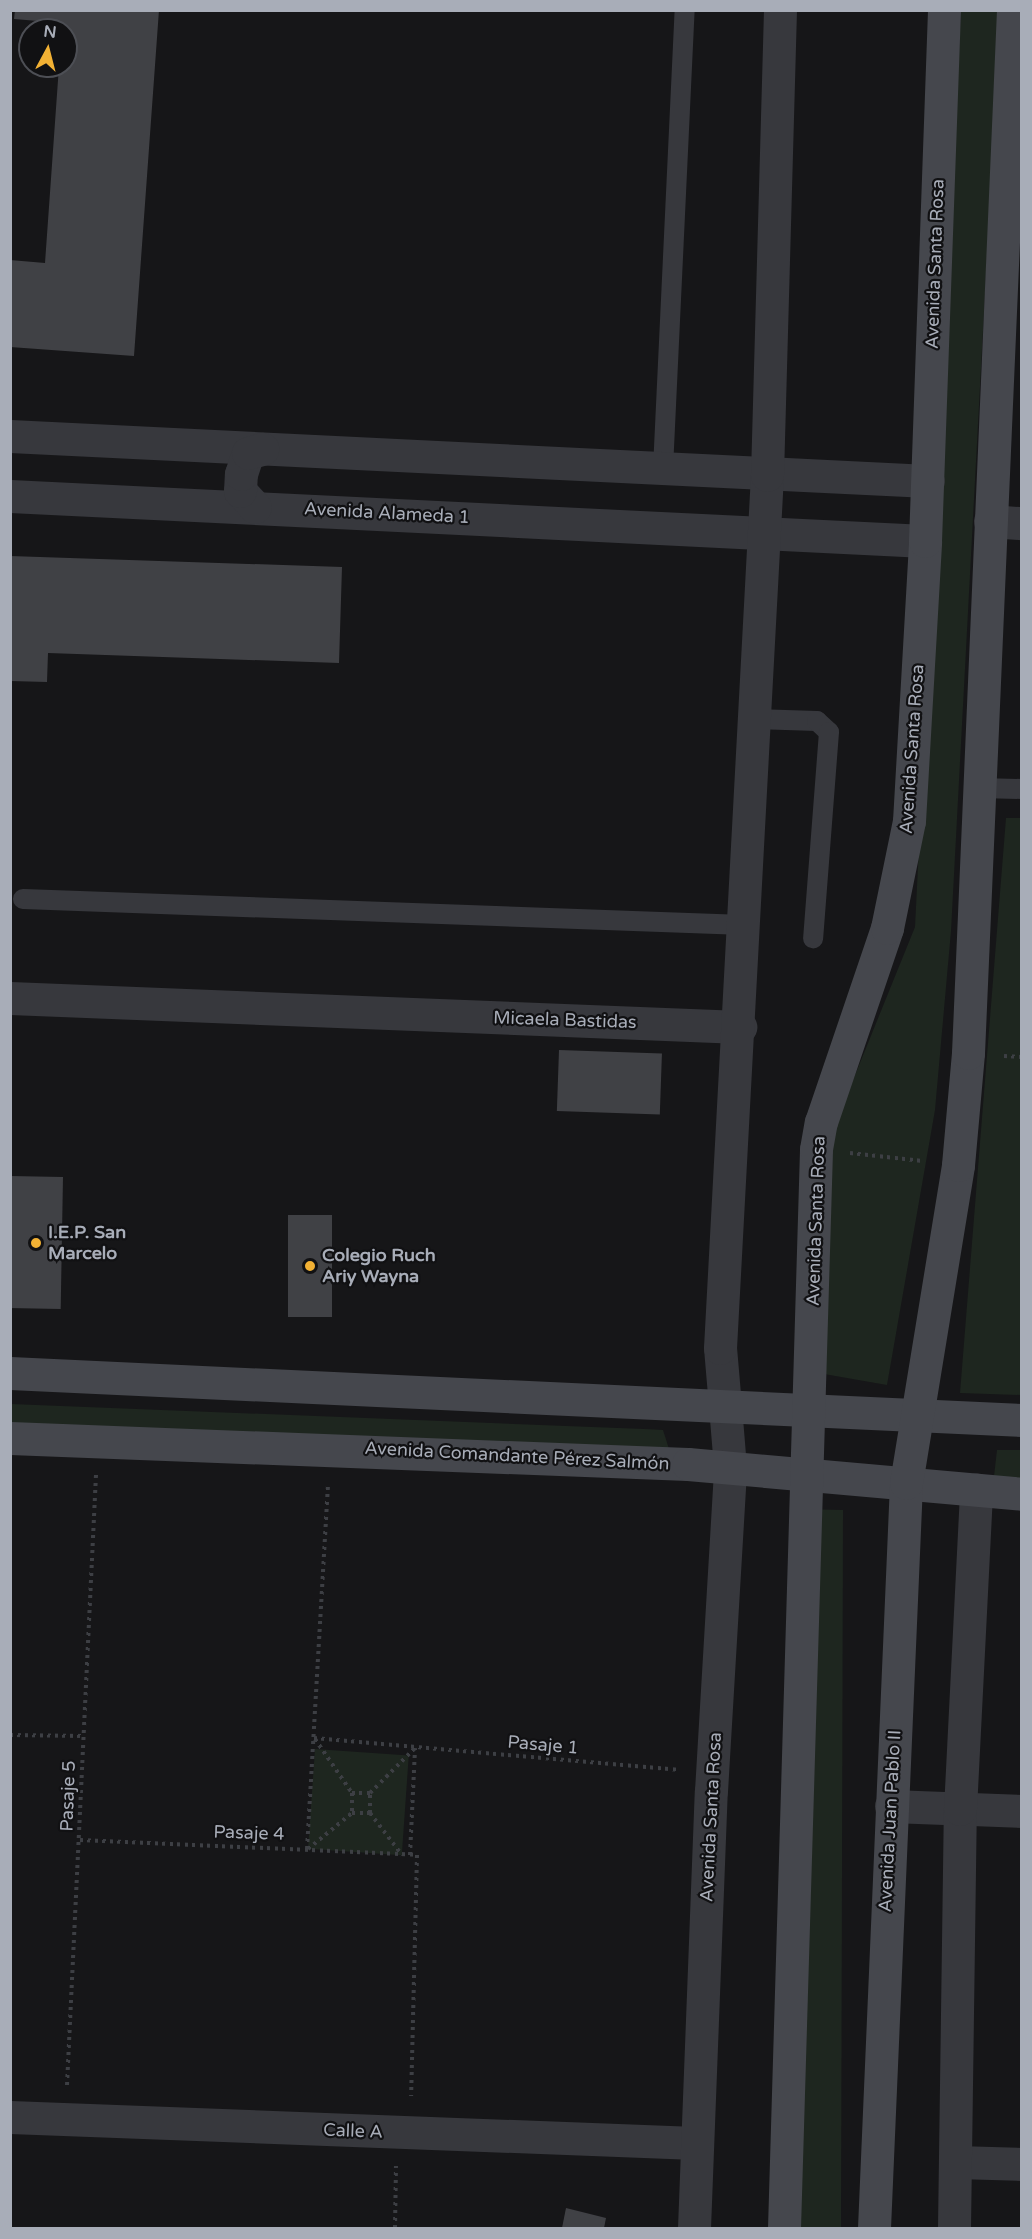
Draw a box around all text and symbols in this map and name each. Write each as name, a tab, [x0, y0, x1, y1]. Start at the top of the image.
north arrow	[18, 18, 78, 78]
text: N	[42, 21, 58, 43]
street label: Avenida Santa Rosa	[921, 179, 949, 349]
street label: Avenida Alameda 1	[304, 498, 470, 528]
street label: Avenida Santa Rosa	[895, 663, 929, 835]
street label: Micaela Bastidas	[493, 1007, 637, 1033]
street label: Avenida Santa Rosa	[802, 1136, 830, 1306]
place label: I.E.P. San Marcelo	[48, 1222, 126, 1264]
marker: I.E.P. San Marcelo	[29, 1236, 43, 1250]
place label: Colegio Ruch Ariy Wayna	[322, 1245, 436, 1288]
marker: Colegio Ruch Ariy Wayna	[303, 1259, 317, 1273]
street label: Avenida Comandante Pérez Salmón	[364, 1437, 670, 1475]
street label: Avenida Juan Pablo II	[874, 1729, 906, 1913]
street label: Pasaje 1	[507, 1731, 579, 1759]
street label: Avenida Santa Rosa	[696, 1731, 726, 1903]
street label: Pasaje 5	[56, 1760, 80, 1832]
street label: Pasaje 4	[213, 1821, 285, 1845]
street label: Calle A	[323, 2119, 383, 2143]

